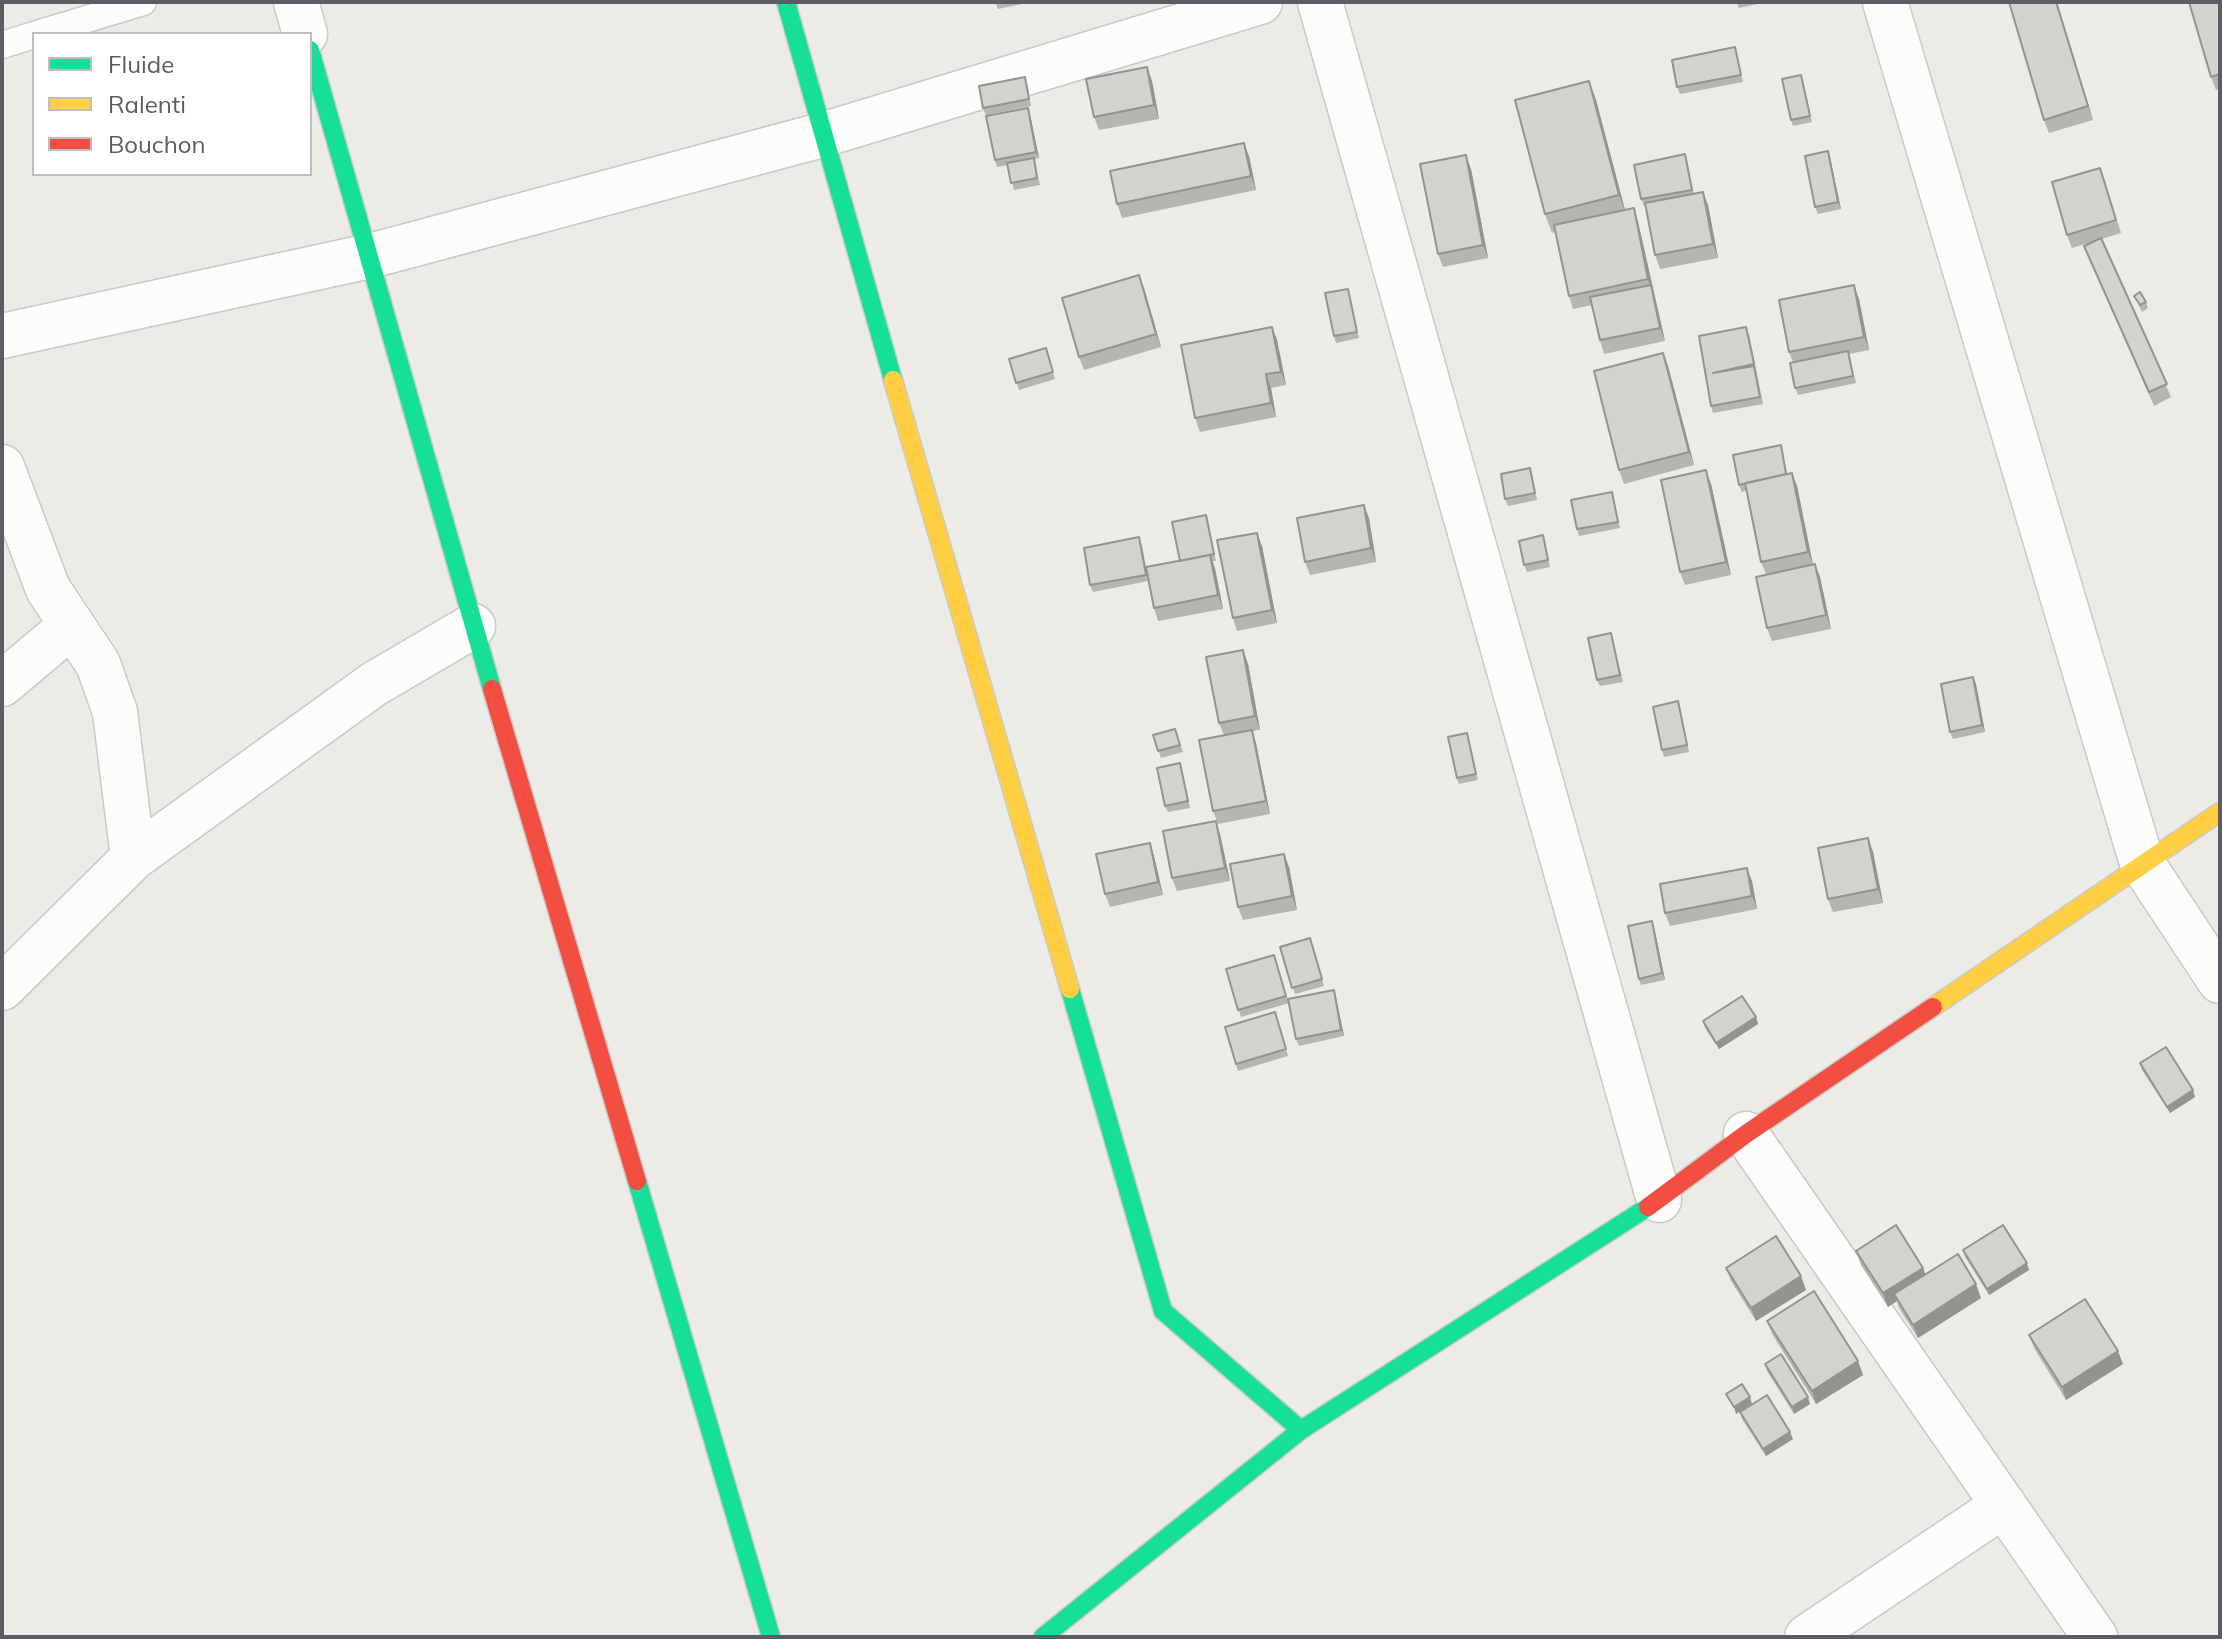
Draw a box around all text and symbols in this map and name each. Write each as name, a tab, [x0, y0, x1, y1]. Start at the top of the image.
legend	[32, 32, 312, 176]
text: Fluide	[108, 49, 174, 79]
text: Ralenti	[108, 89, 186, 119]
text: Bouchon	[108, 129, 206, 159]

